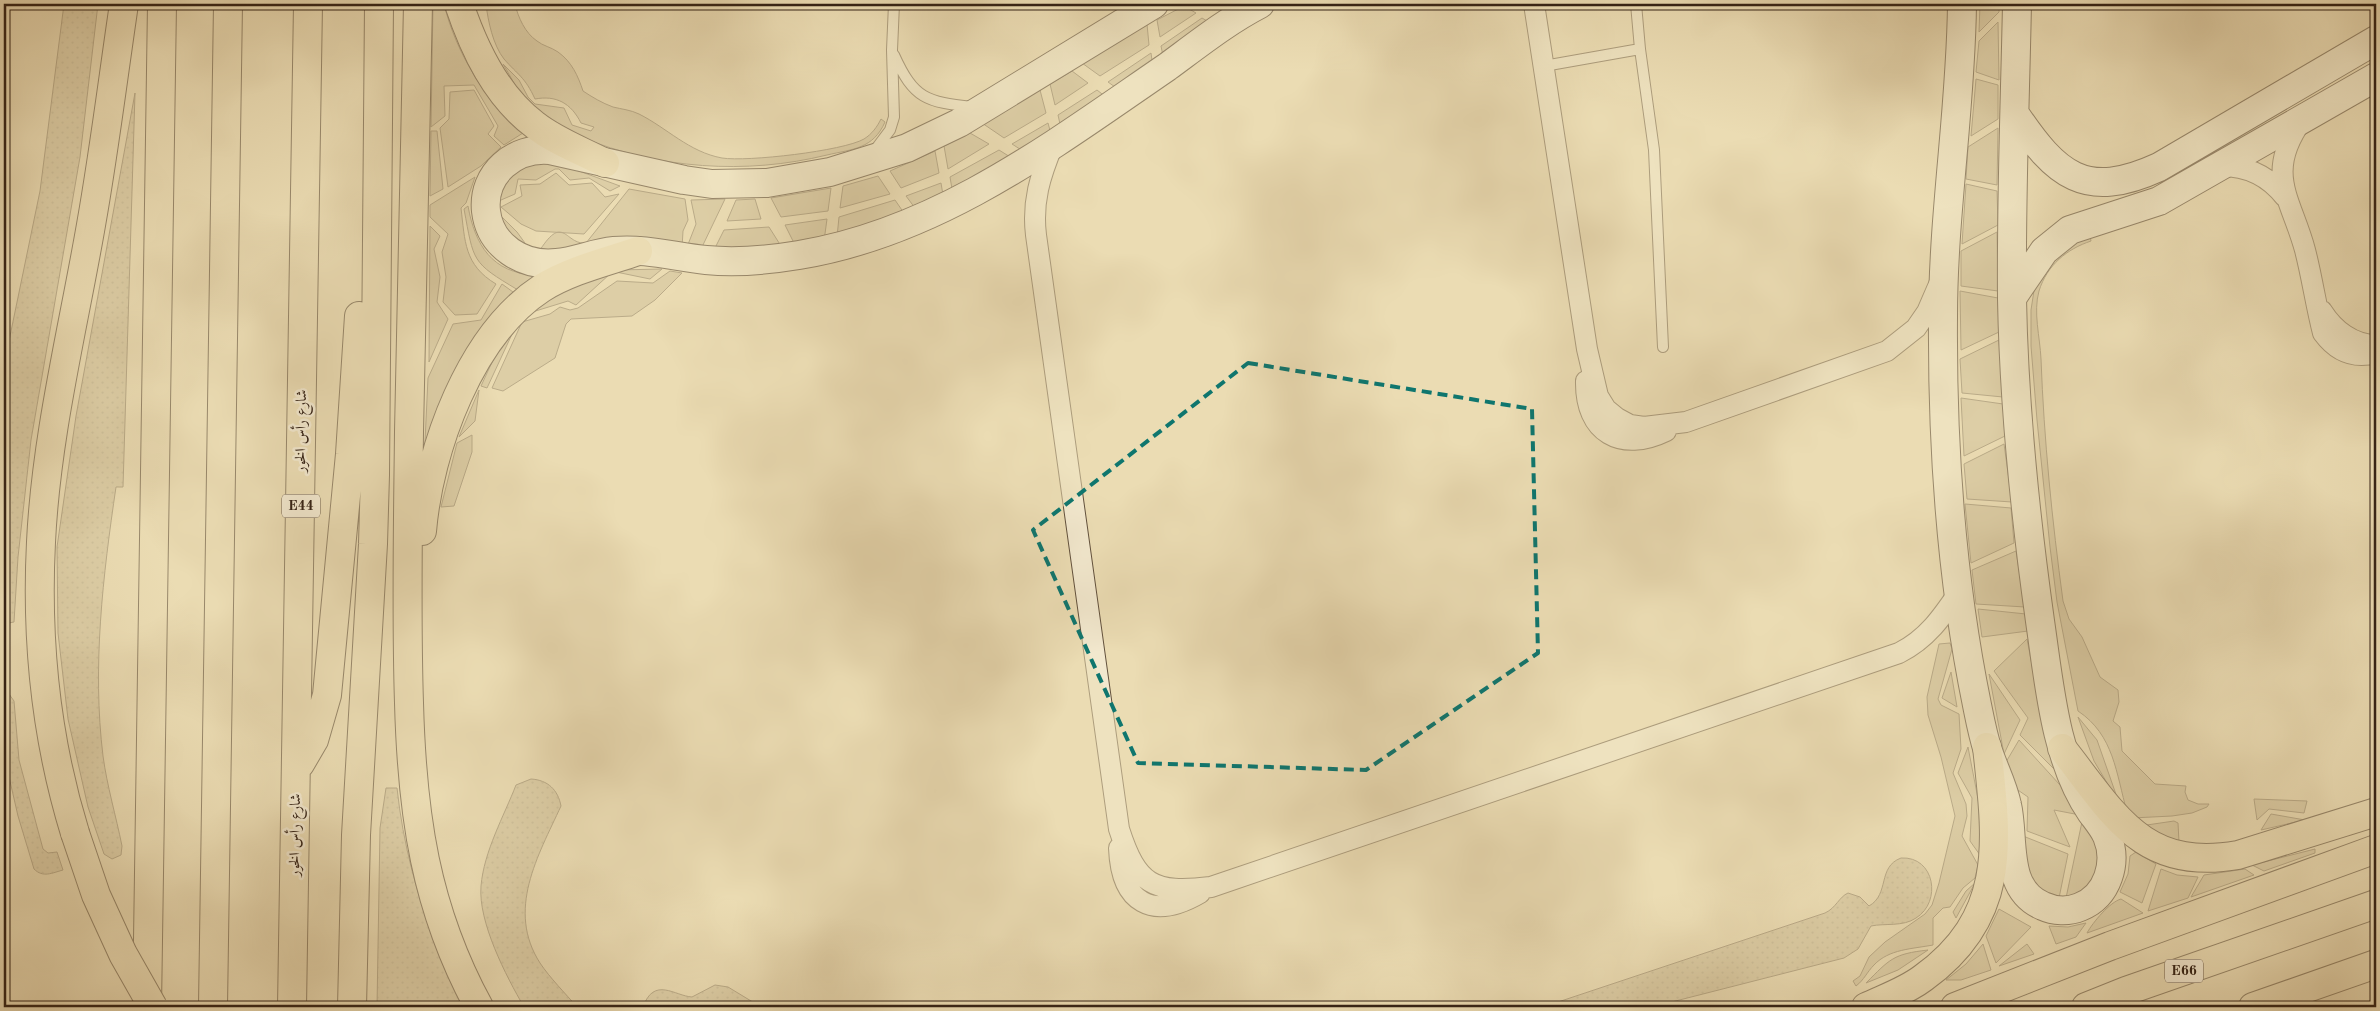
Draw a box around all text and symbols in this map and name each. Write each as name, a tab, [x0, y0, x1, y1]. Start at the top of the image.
street label: شارع رأس الخور	[289, 389, 314, 475]
road number: E44	[282, 494, 320, 518]
street label: شارع رأس الخور	[283, 793, 308, 879]
road number: E66	[2165, 959, 2203, 982]

